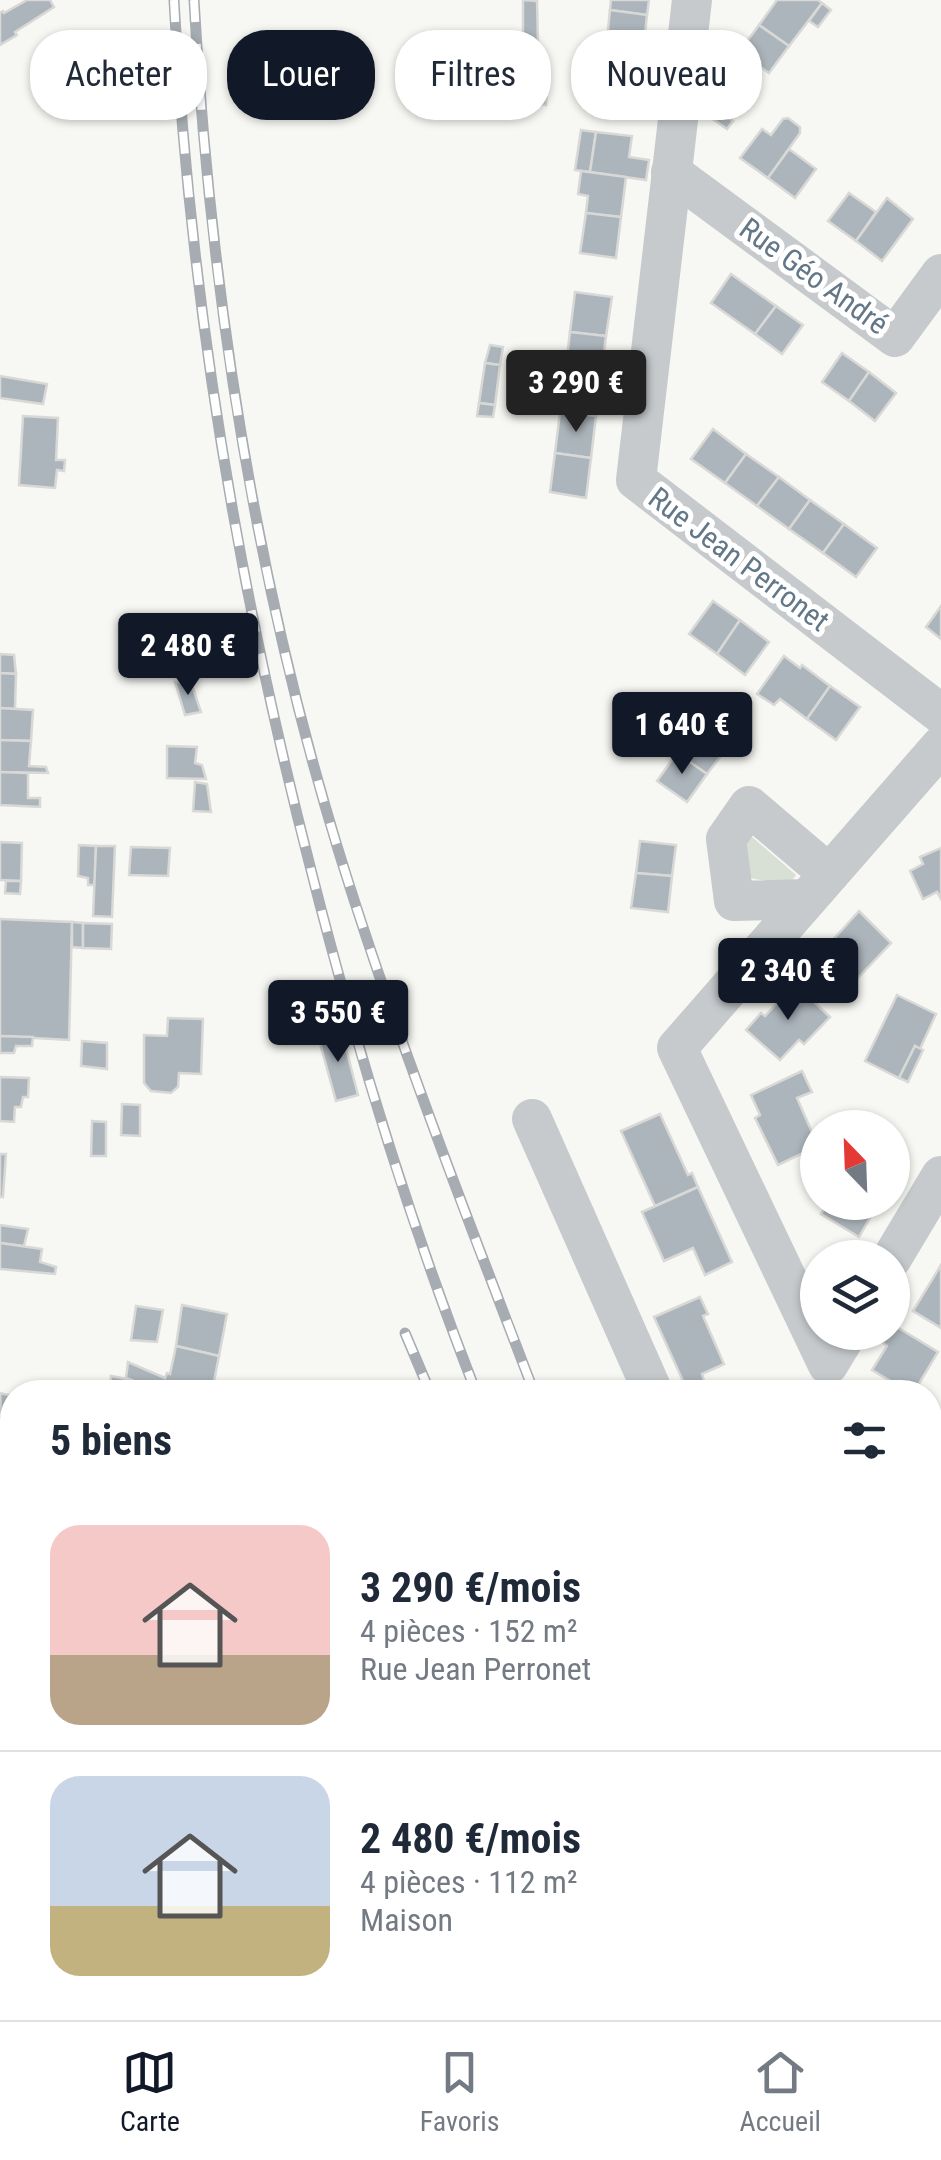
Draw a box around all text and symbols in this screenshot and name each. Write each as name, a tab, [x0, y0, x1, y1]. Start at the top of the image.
chip: Acheter	[30, 30, 207, 120]
chip: Louer	[227, 30, 375, 120]
chip: Filtres	[395, 30, 551, 120]
chip: Nouveau	[571, 30, 762, 120]
street label: Rue Géo André	[733, 210, 895, 342]
pin: 3 290 €	[484, 350, 668, 435]
text: 3 290 €	[528, 363, 624, 401]
street label: Rue Jean Perronet	[642, 480, 836, 638]
pin: 2 480 €	[96, 613, 280, 698]
text: 2 480 €	[140, 626, 236, 664]
pin: 1 640 €	[590, 692, 774, 777]
text: 1 640 €	[634, 705, 730, 743]
pin: 2 340 €	[696, 938, 880, 1023]
text: 2 340 €	[740, 951, 836, 989]
pin: 3 550 €	[246, 980, 430, 1065]
text: 3 550 €	[290, 993, 386, 1031]
north arrow	[800, 1110, 910, 1220]
map controls	[800, 1110, 910, 1350]
button: layers	[800, 1240, 910, 1350]
icon: filters	[837, 1413, 892, 1468]
text: 5 biens	[50, 1416, 172, 1465]
text: 3 290 €/mois	[360, 1563, 581, 1612]
icon: home	[130, 1565, 250, 1685]
text: 4 pièces · 152 m²	[360, 1612, 578, 1650]
text: Rue Jean Perronet	[360, 1650, 591, 1688]
text: 2 480 €/mois	[360, 1814, 581, 1863]
icon: home	[130, 1816, 250, 1936]
text: 4 pièces · 112 m²	[360, 1863, 578, 1901]
text: Maison	[360, 1901, 453, 1939]
tab: Carte	[120, 2045, 180, 2138]
tab: Favoris	[420, 2045, 500, 2138]
tab: Accueil	[739, 2045, 821, 2138]

